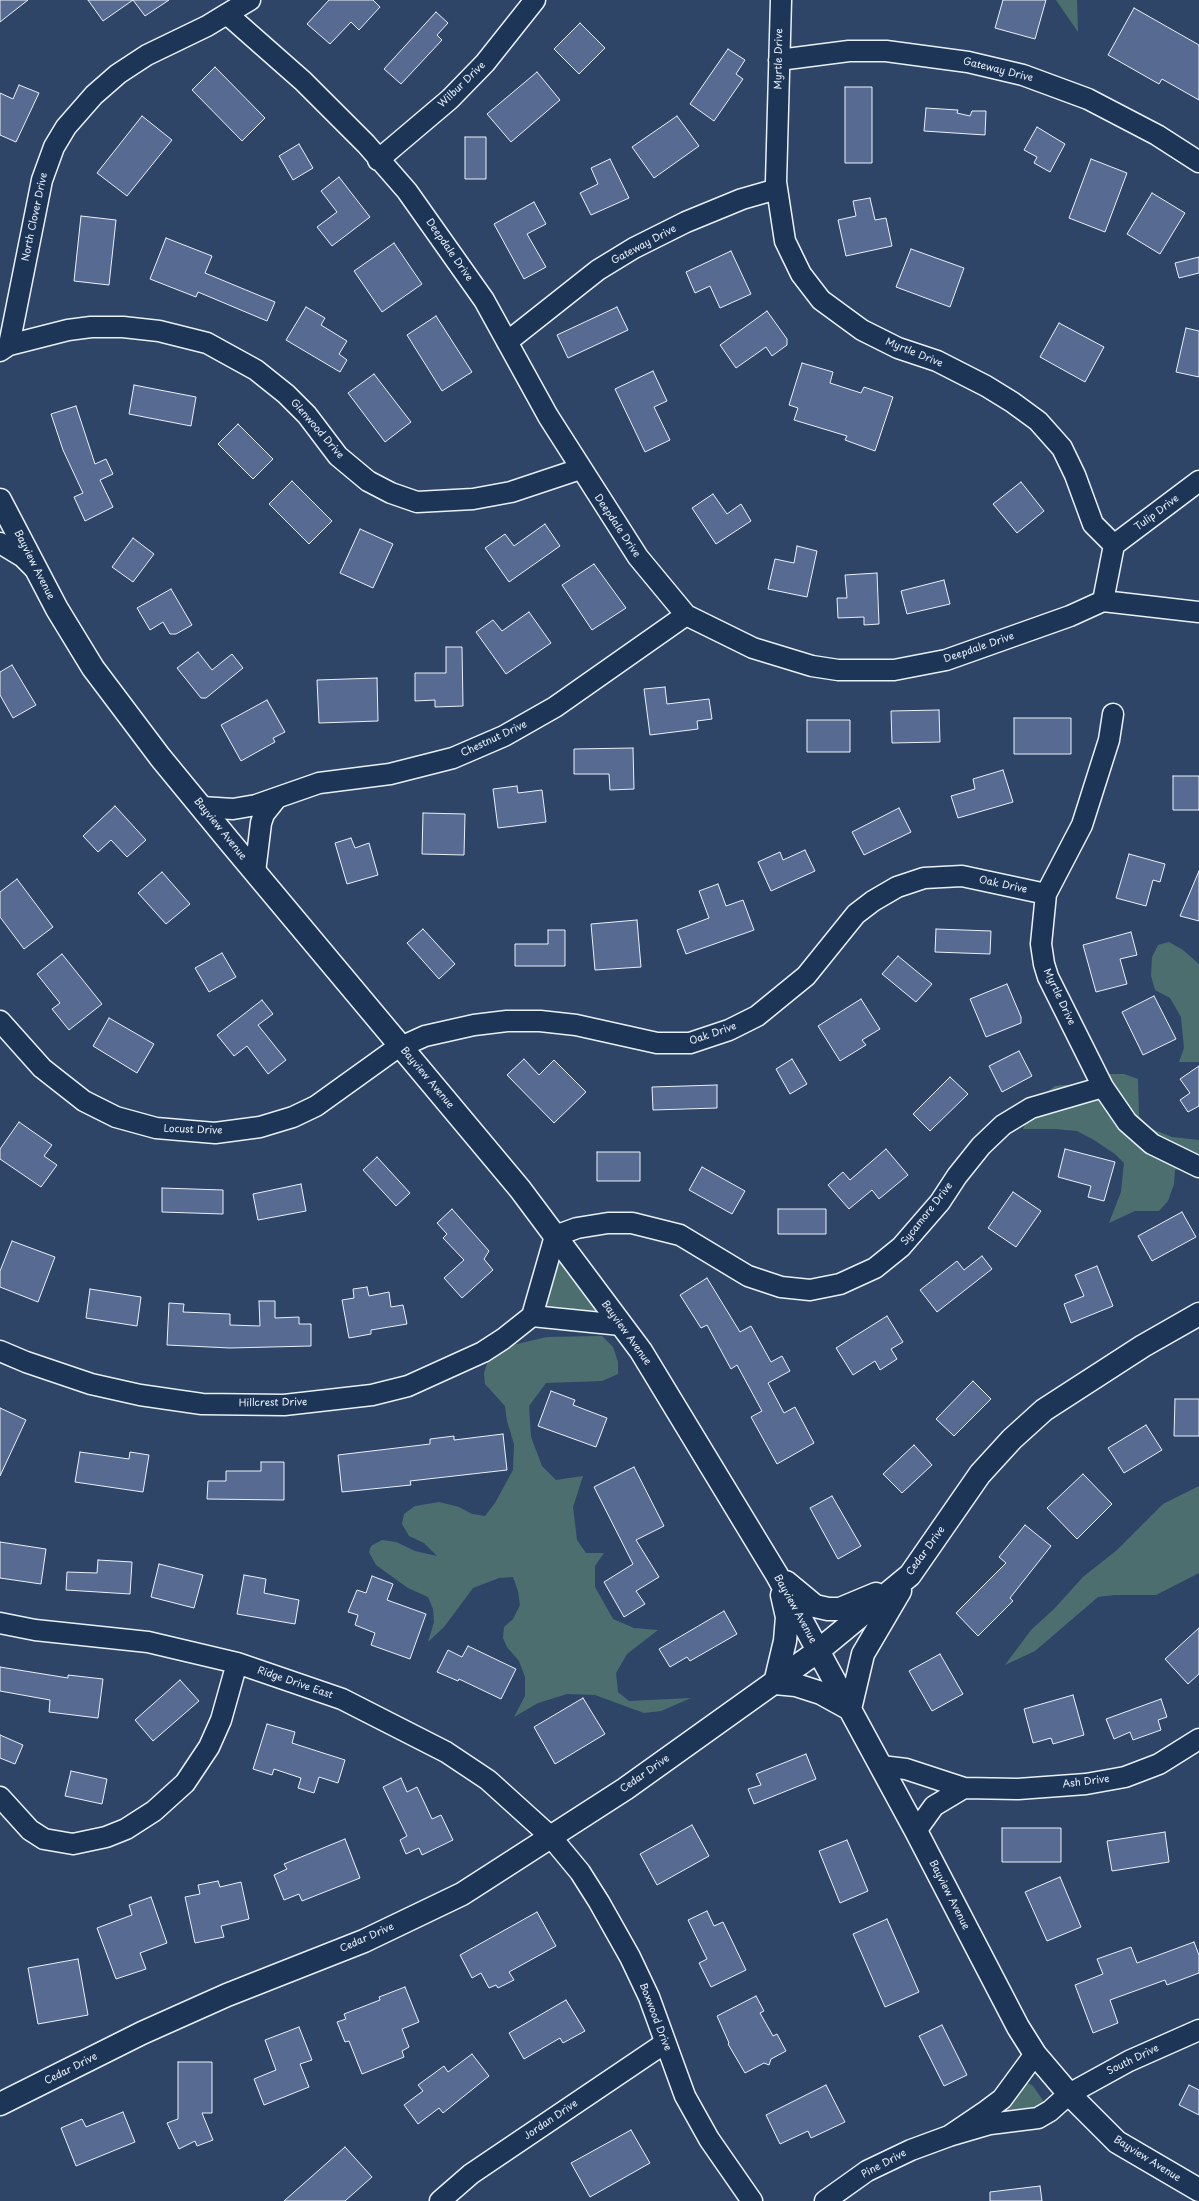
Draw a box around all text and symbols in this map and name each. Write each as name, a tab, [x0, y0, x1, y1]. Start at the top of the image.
street label: Myrtle Drive	[772, 28, 786, 90]
street label: Gateway Drive	[962, 55, 1034, 85]
street label: Wilbur Drive	[436, 60, 488, 110]
street label: North Clover Drive	[20, 172, 50, 262]
street label: Deepdale Drive	[423, 216, 475, 284]
street label: Gateway Drive	[609, 223, 679, 267]
street label: Myrtle Drive	[883, 336, 945, 370]
street label: Glenwood Drive	[288, 397, 346, 461]
street label: Deepdale Drive	[591, 492, 643, 560]
street label: Tulip Drive	[1133, 492, 1181, 534]
street label: Bayview Avenue	[11, 528, 57, 602]
street label: Deepdale Drive	[942, 630, 1016, 666]
street label: Chestnut Drive	[459, 718, 529, 760]
street label: Bayview Avenue	[191, 795, 249, 863]
street label: Oak Drive	[978, 874, 1028, 896]
street label: Myrtle Drive	[1041, 967, 1077, 1027]
street label: Oak Drive	[688, 1020, 738, 1048]
street label: Bayview Avenue	[398, 1045, 456, 1111]
street label: Locust Drive	[163, 1123, 223, 1137]
street label: Sycamore Drive	[899, 1180, 955, 1248]
street label: Bayview Avenue	[599, 1298, 653, 1368]
street label: Hillcrest Drive	[239, 1396, 307, 1410]
street label: Cedar Drive	[904, 1524, 948, 1578]
street label: Bayview Avenue	[771, 1573, 819, 1645]
street label: Ridge Drive East	[256, 1664, 334, 1702]
street label: Cedar Drive	[618, 1753, 672, 1795]
street label: Ash Drive	[1062, 1773, 1110, 1791]
street label: Bayview Avenue	[926, 1858, 972, 1932]
street label: Cedar Drive	[338, 1921, 396, 1955]
street label: Boxwood Drive	[637, 1981, 673, 2053]
street label: South Drive	[1105, 2042, 1161, 2078]
street label: Cedar Drive	[43, 2051, 99, 2087]
street label: Jordan Drive	[522, 2098, 580, 2142]
street label: Bayview Avenue	[1111, 2134, 1183, 2184]
street label: Pine Drive	[859, 2147, 909, 2181]

